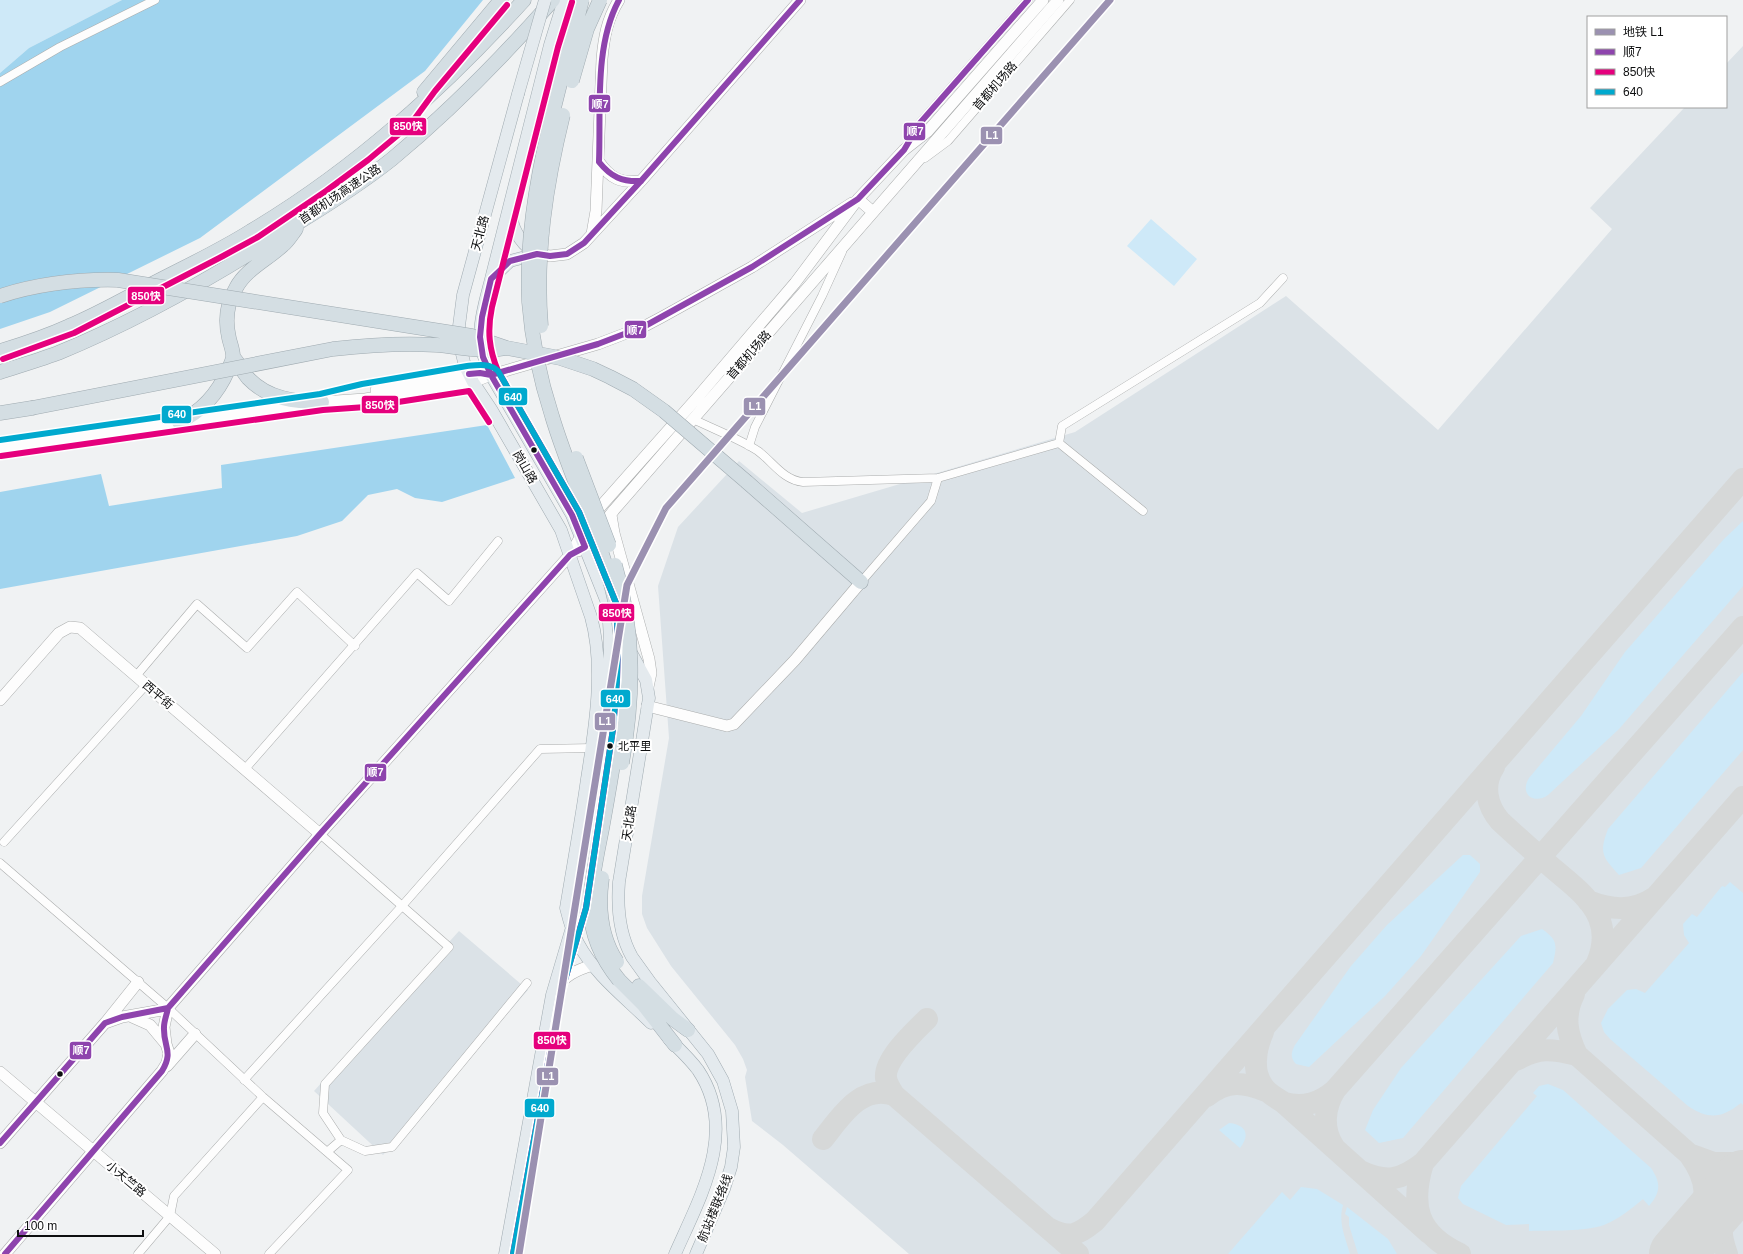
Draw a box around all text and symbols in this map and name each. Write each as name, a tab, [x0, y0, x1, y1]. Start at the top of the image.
legend	[1587, 16, 1727, 108]
text: 地铁 L1	[1623, 25, 1664, 39]
text: 顺7	[1623, 45, 1642, 59]
street label: 首都机场路	[970, 59, 1020, 113]
text: 850快	[1623, 65, 1655, 79]
text: 640	[1623, 85, 1643, 99]
line badge: 顺7	[588, 94, 611, 113]
text: 顺7	[591, 98, 609, 110]
line badge: 850快	[389, 117, 427, 136]
text: 850快	[393, 120, 423, 132]
line badge: 顺7	[903, 122, 926, 141]
text: 顺7	[906, 125, 924, 137]
line badge: L1	[980, 126, 1003, 145]
text: L1	[986, 129, 998, 141]
street label: 首都机场高速公路	[296, 161, 384, 227]
street label: 天北路	[469, 214, 491, 252]
line badge: 850快	[127, 286, 165, 305]
text: 850快	[131, 290, 161, 302]
line badge: 顺7	[624, 320, 647, 339]
text: 顺7	[626, 324, 644, 336]
street label: 首都机场路	[724, 328, 774, 382]
line badge: 640	[498, 387, 528, 406]
text: 640	[504, 391, 522, 403]
line badge: 850快	[361, 395, 399, 414]
line badge: L1	[743, 397, 766, 416]
text: 850快	[365, 399, 395, 411]
text: L1	[749, 400, 761, 412]
line badge: 640	[161, 405, 192, 424]
text: 640	[168, 408, 186, 420]
unlabelled marker	[529, 445, 539, 455]
street label: 岗山路	[510, 448, 540, 486]
line badge: 850快	[598, 603, 635, 622]
text: 850快	[602, 607, 632, 619]
street label: 西平街	[140, 678, 176, 712]
line badge: 640	[600, 689, 631, 708]
text: 640	[606, 693, 624, 705]
line badge: L1	[594, 712, 616, 731]
text: L1	[599, 715, 611, 727]
place label: 北平里	[618, 740, 651, 752]
marker: 北平里	[605, 741, 615, 751]
line badge: 顺7	[364, 763, 387, 782]
text: 顺7	[366, 766, 384, 778]
street label: 天北路	[619, 804, 639, 842]
line badge: 850快	[533, 1031, 571, 1050]
text: 850快	[537, 1034, 567, 1046]
line badge: 顺7	[69, 1041, 92, 1060]
text: 顺7	[72, 1044, 90, 1056]
line badge: L1	[536, 1067, 559, 1086]
unlabelled marker	[55, 1069, 65, 1079]
text: L1	[542, 1070, 554, 1082]
line badge: 640	[524, 1098, 555, 1118]
text: 640	[531, 1102, 549, 1114]
street label: 小天竺路	[103, 1158, 149, 1200]
street label: 航站楼联络线	[695, 1172, 735, 1244]
scale bar	[18, 1212, 143, 1238]
text: 100 m	[24, 1219, 57, 1233]

